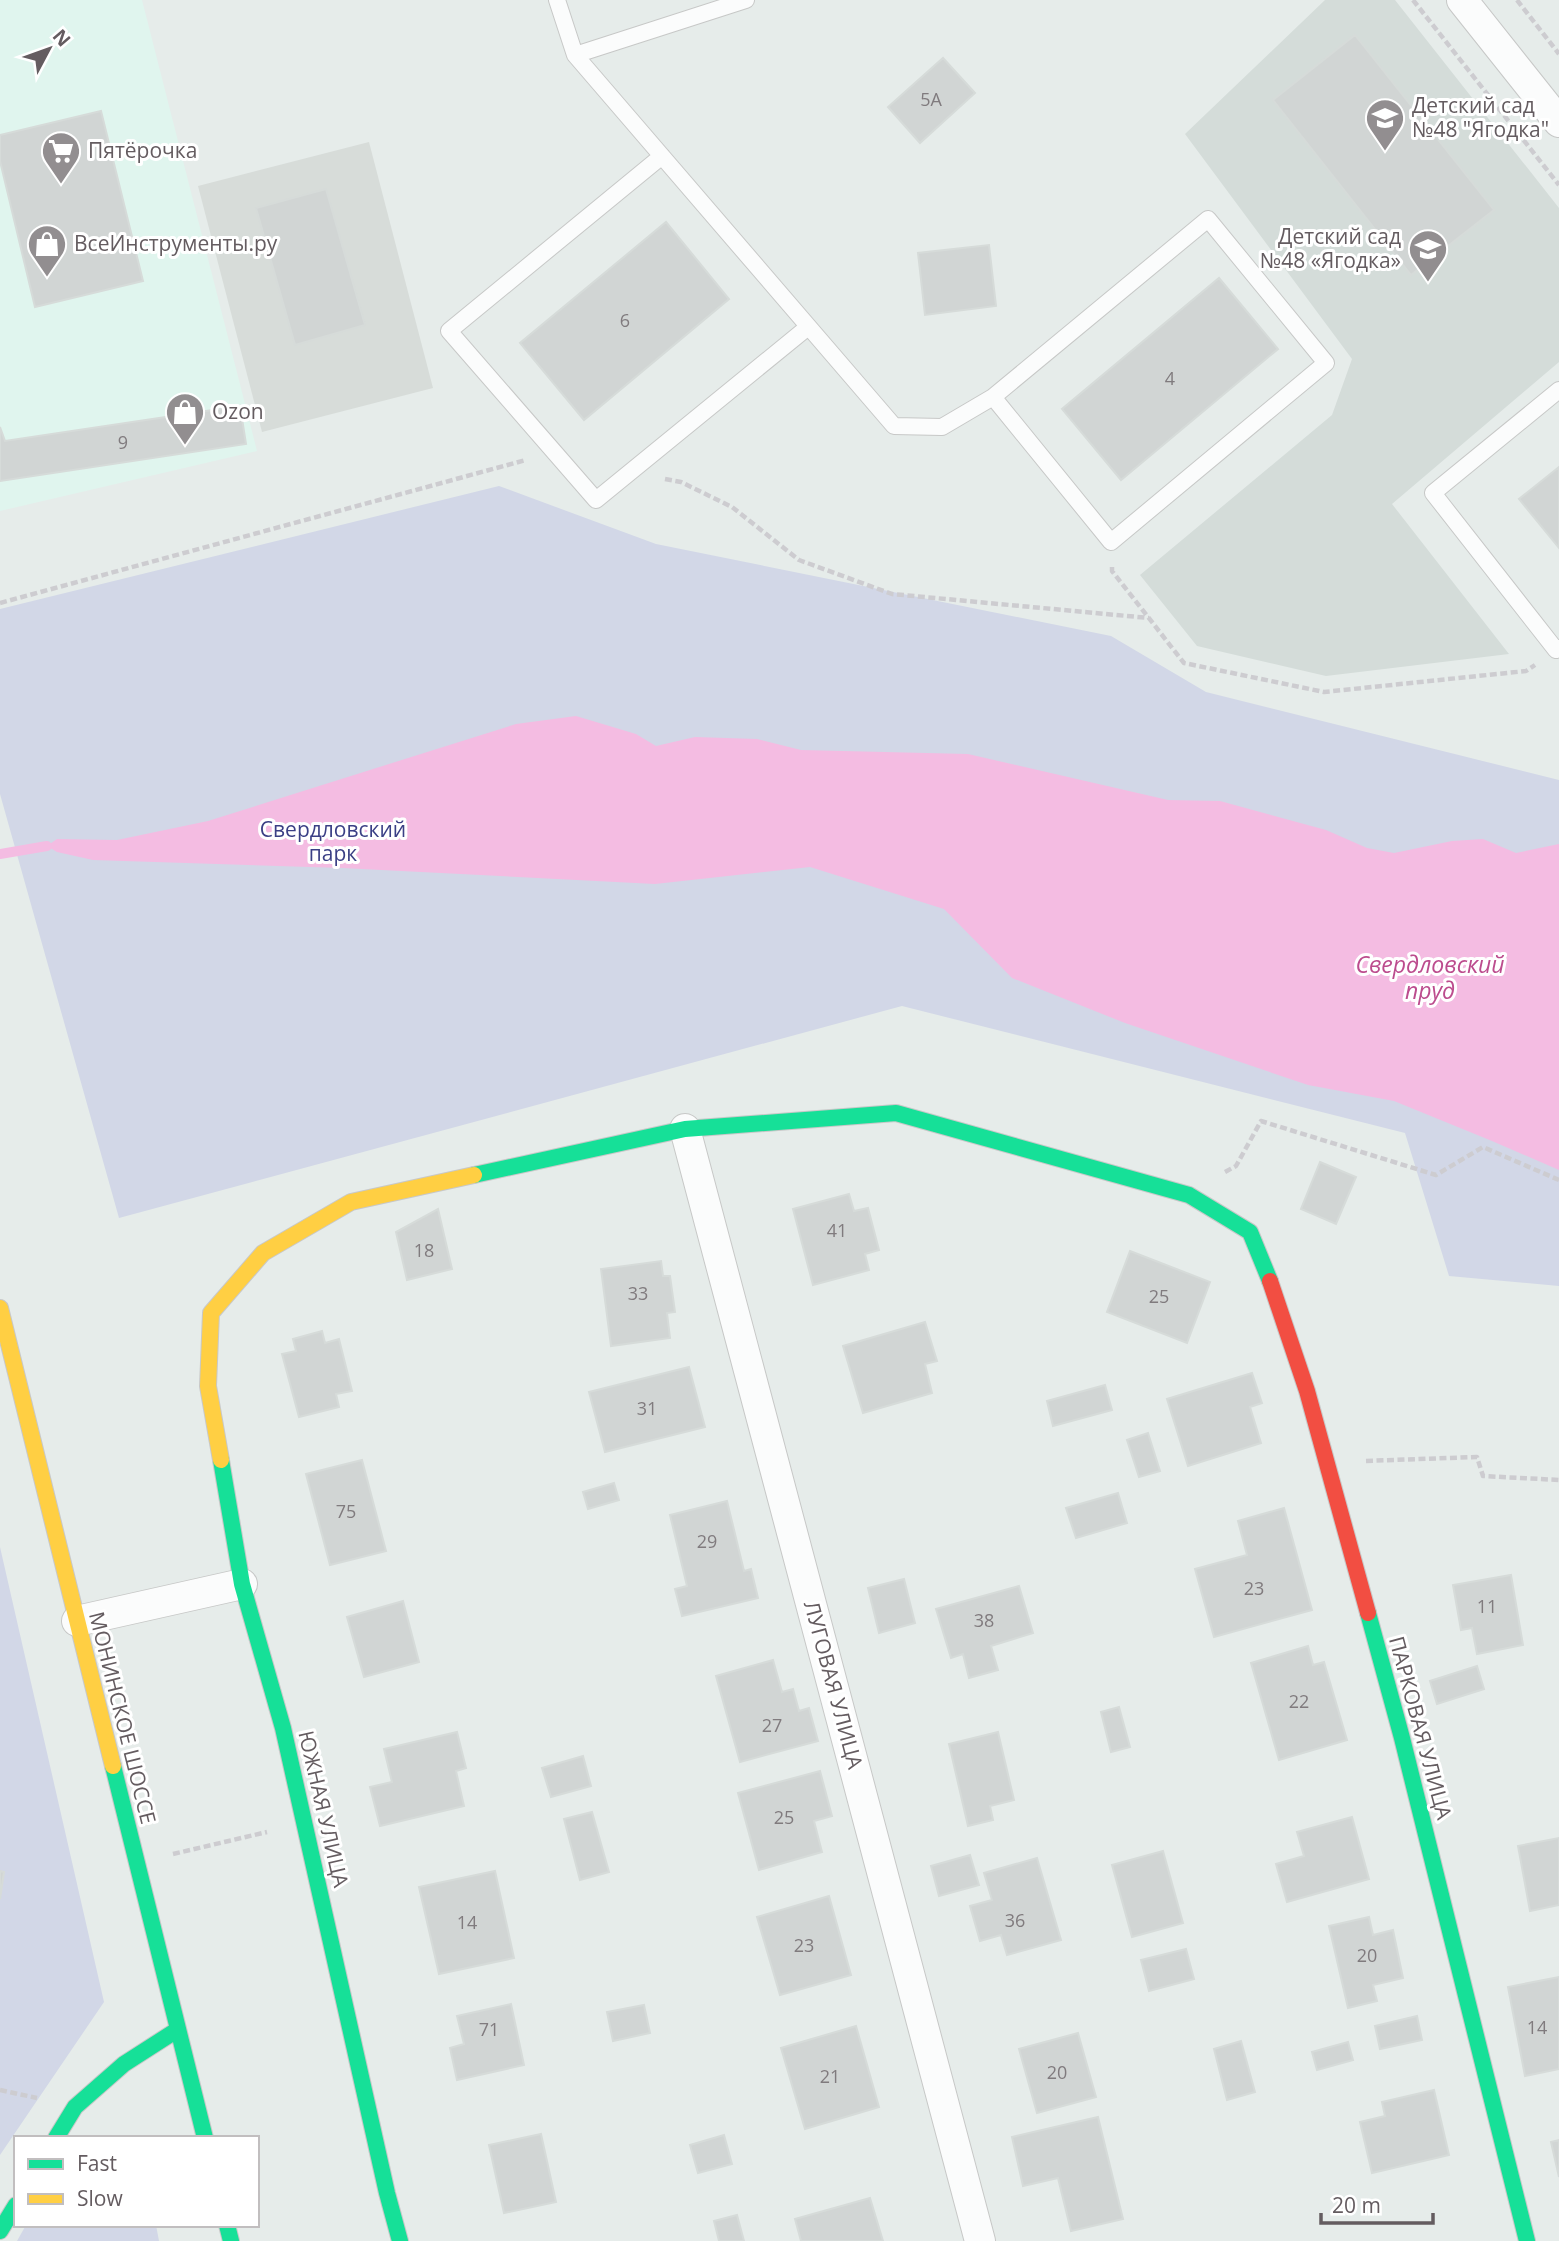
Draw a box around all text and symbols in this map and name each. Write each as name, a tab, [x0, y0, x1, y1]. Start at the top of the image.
north arrow	[14, 14, 84, 84]
text: N	[47, 23, 77, 52]
house number: 5А	[920, 87, 942, 111]
place label: Детский сад №48 "Ягодка"	[1412, 91, 1549, 143]
school or university icon: Детский сад №48 "Ягодка"	[1364, 97, 1406, 152]
supermarket icon: Пятёрочка	[40, 130, 82, 185]
place label: Пятёрочка	[88, 136, 197, 164]
place label: Детский сад №48 «Ягодка»	[1260, 222, 1401, 274]
shop icon: ВсеИнструменты.ру	[26, 223, 68, 278]
school or university icon: Детский сад №48 «Ягодка»	[1407, 228, 1449, 283]
place label: ВсеИнструменты.ру	[74, 229, 278, 257]
house number: 6	[620, 308, 630, 332]
house number: 4	[1165, 366, 1175, 390]
shop icon: Ozon	[164, 391, 206, 446]
place label: Ozon	[212, 397, 264, 425]
house number: 9	[118, 430, 128, 454]
park label: Свердловский парк	[260, 815, 406, 867]
water label: Свердловский пруд	[1355, 948, 1505, 1006]
house number: 41	[827, 1218, 847, 1242]
house number: 18	[414, 1238, 434, 1262]
house number: 33	[628, 1281, 648, 1305]
house number: 25	[1149, 1284, 1169, 1308]
house number: 31	[637, 1396, 657, 1420]
house number: 75	[336, 1499, 356, 1523]
house number: 29	[697, 1529, 717, 1553]
house number: 23	[1244, 1576, 1264, 1600]
house number: 11	[1477, 1594, 1497, 1618]
street label: ЛУГОВАЯ УЛИЦА	[798, 1598, 870, 1773]
house number: 38	[974, 1608, 994, 1632]
street label: МОНИНСКОЕ ШОССЕ	[83, 1609, 163, 1827]
street label: ПАРКОВАЯ УЛИЦА	[1383, 1633, 1459, 1823]
house number: 22	[1289, 1689, 1309, 1713]
house number: 27	[762, 1713, 782, 1737]
street label: ЮЖНАЯ УЛИЦА	[292, 1728, 356, 1890]
house number: 25	[774, 1805, 794, 1829]
house number: 36	[1005, 1908, 1025, 1932]
house number: 14	[457, 1910, 477, 1934]
house number: 23	[794, 1933, 814, 1957]
house number: 20	[1357, 1943, 1377, 1967]
house number: 14	[1527, 2015, 1547, 2039]
house number: 71	[479, 2017, 499, 2041]
house number: 20	[1047, 2060, 1067, 2084]
house number: 21	[820, 2064, 840, 2088]
legend	[14, 2136, 259, 2227]
text: Fast	[77, 2149, 117, 2177]
scale bar	[1321, 2182, 1433, 2226]
text: Slow	[77, 2184, 123, 2212]
text: 20 m	[1332, 2191, 1381, 2219]

